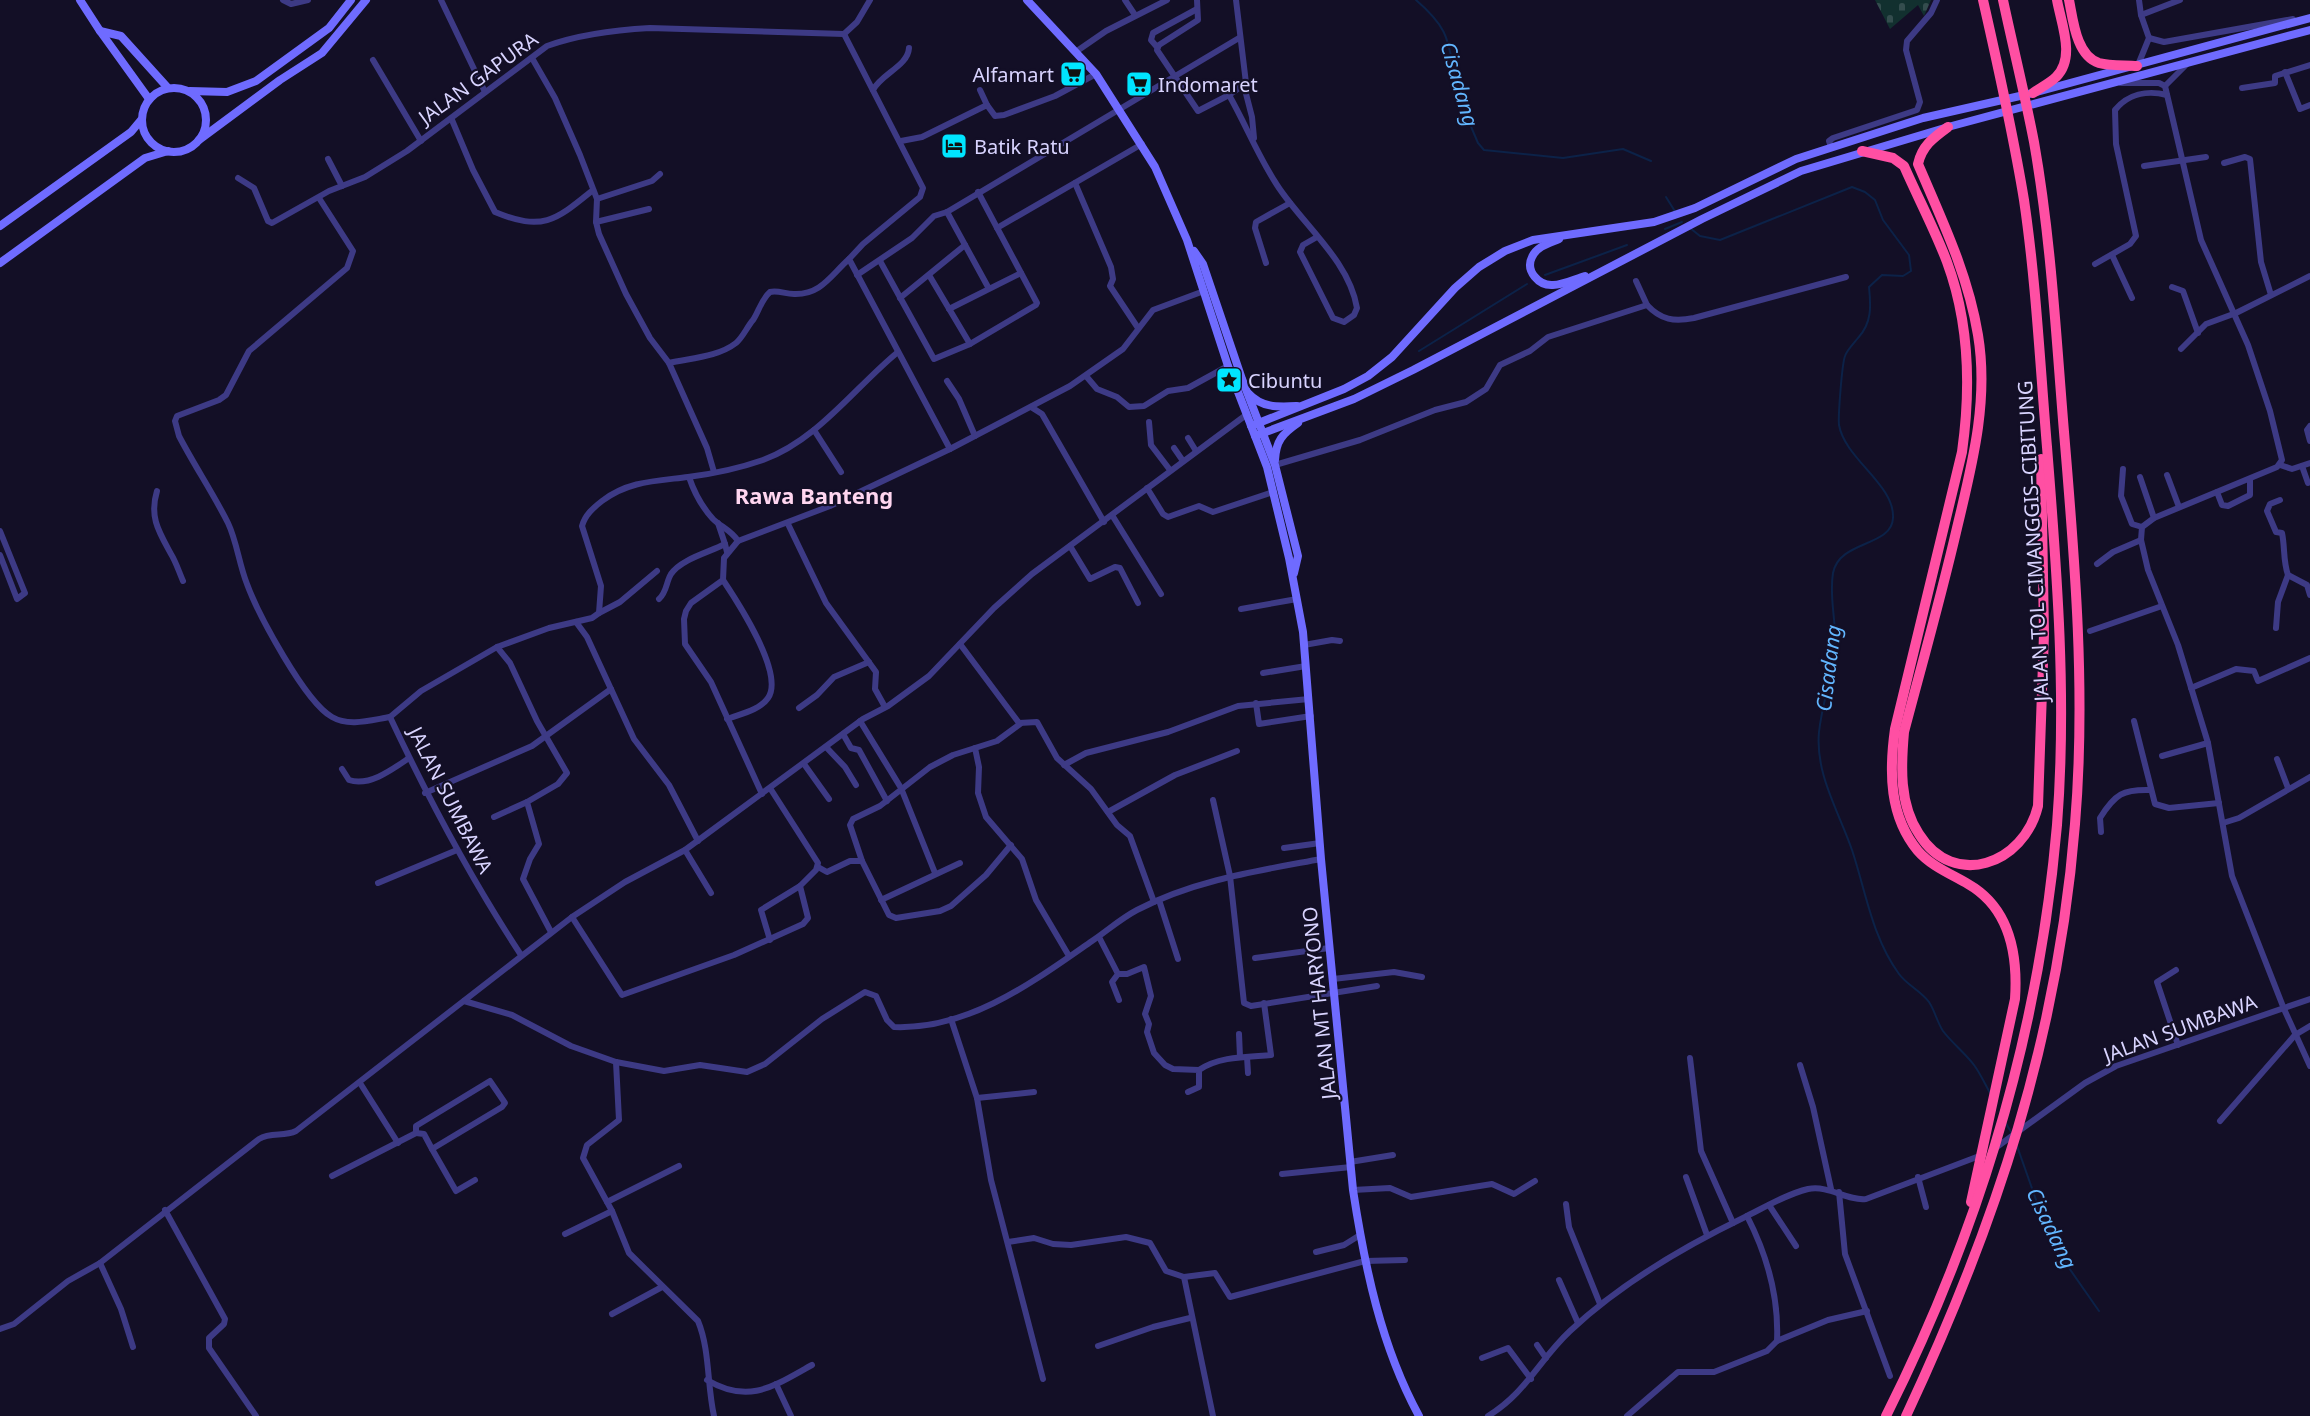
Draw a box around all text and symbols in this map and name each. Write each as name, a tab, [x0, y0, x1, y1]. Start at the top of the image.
street label: JALAN GAPURA	[411, 25, 543, 132]
water label: Cisadang	[1435, 38, 1485, 130]
supermarket icon: Alfamart	[1058, 59, 1088, 89]
place label: Alfamart	[973, 61, 1054, 88]
supermarket icon: Indomaret	[1124, 69, 1154, 99]
place label: Indomaret	[1158, 71, 1258, 98]
hotel icon: Batik Ratu	[939, 131, 969, 161]
place label: Batik Ratu	[974, 133, 1070, 160]
place icon: Cibuntu	[1214, 365, 1244, 395]
place label: Cibuntu	[1248, 367, 1322, 394]
street label: JALAN TOL CIMANGGIS–CIBITUNG	[2011, 380, 2055, 704]
district label: Rawa Banteng	[735, 480, 893, 510]
water label: Cisadang	[1809, 623, 1847, 713]
street label: JALAN SUMBAWA	[401, 720, 500, 878]
street label: JALAN MT HARYONO	[1295, 905, 1343, 1103]
street label: JALAN SUMBAWA	[2098, 988, 2261, 1069]
water label: Cisadang	[2020, 1183, 2084, 1273]

